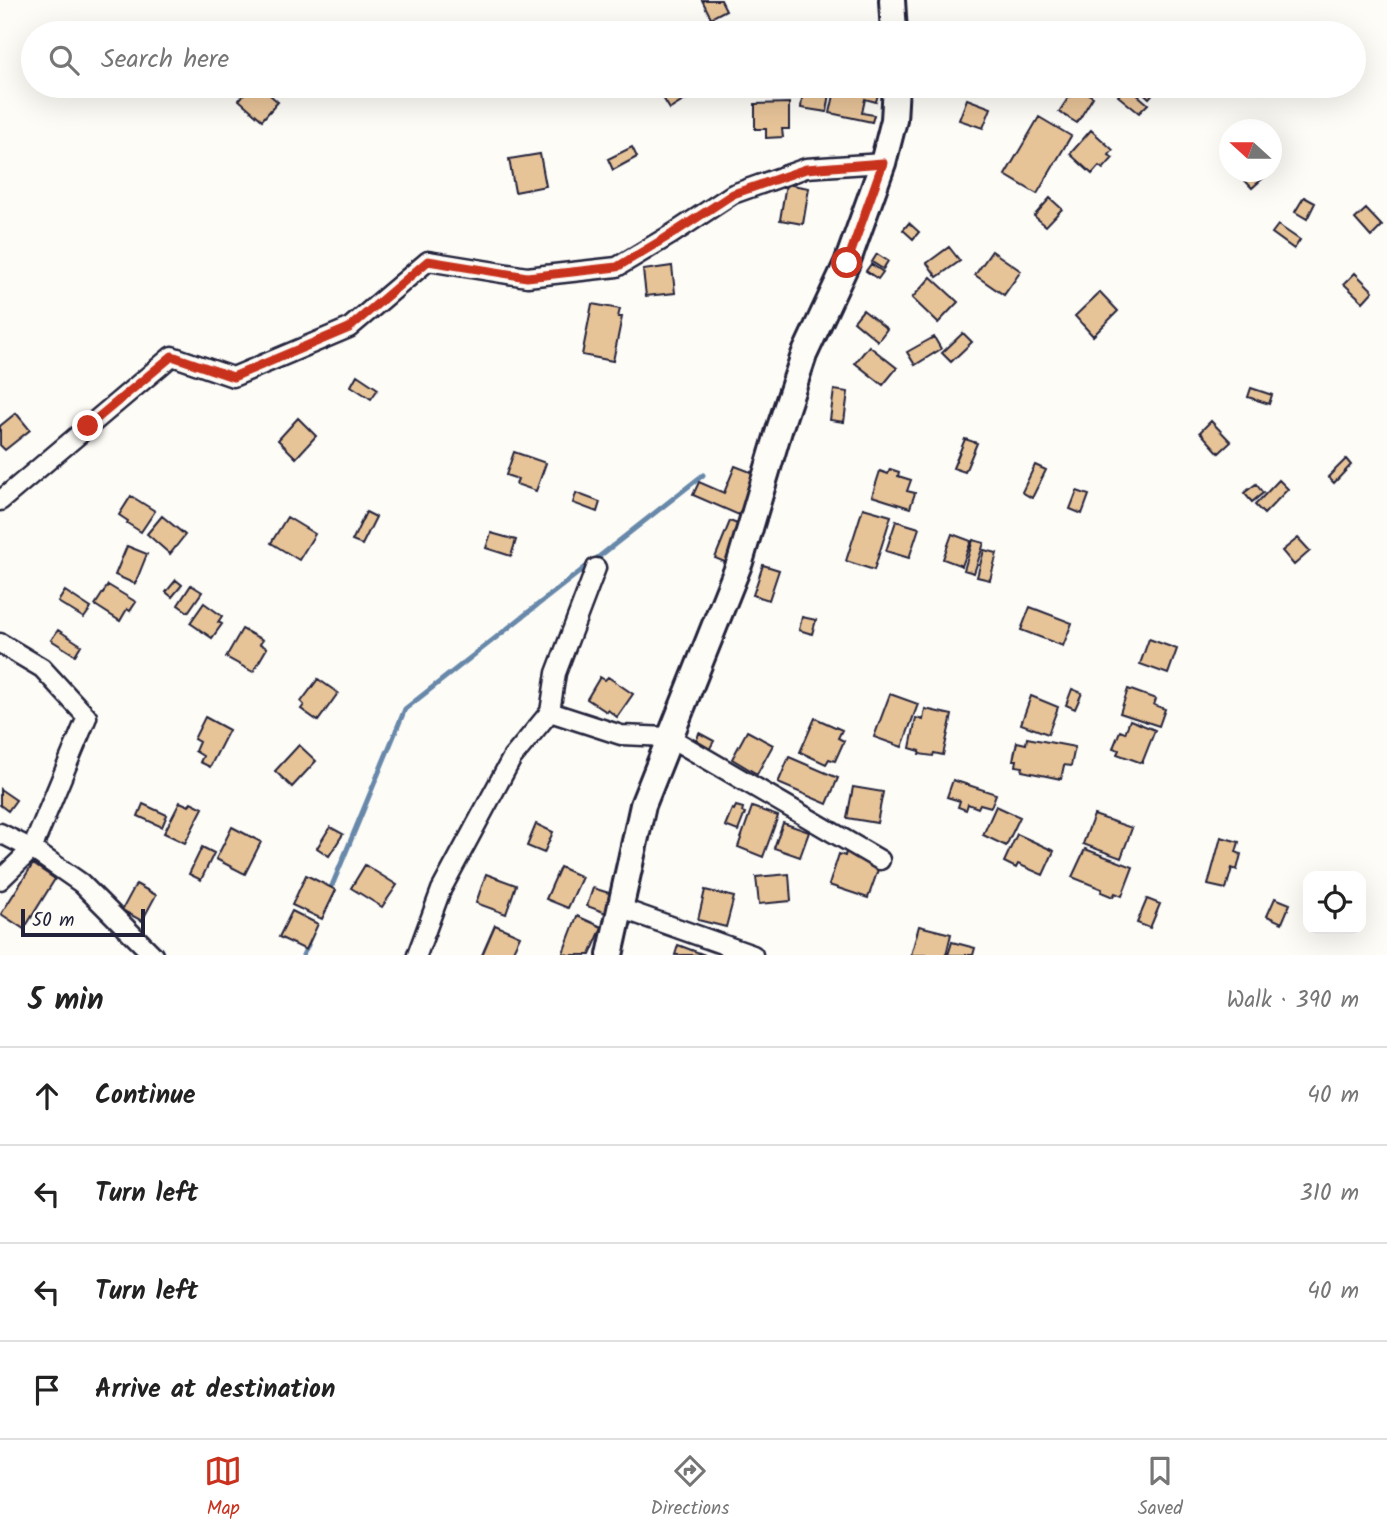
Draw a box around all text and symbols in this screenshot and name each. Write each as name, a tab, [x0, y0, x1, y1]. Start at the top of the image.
search box	[21, 21, 1366, 98]
text: Search here	[101, 39, 229, 81]
icon: search	[45, 41, 83, 79]
north arrow	[1219, 119, 1282, 182]
route start	[831, 247, 862, 278]
route end	[72, 410, 103, 441]
map controls	[1303, 871, 1366, 934]
button: locate	[1303, 871, 1366, 934]
scale bar	[21, 906, 145, 938]
text: 50 m	[32, 906, 74, 936]
text: 5 min	[28, 977, 104, 1025]
text: Walk · 390 m	[1227, 983, 1359, 1019]
text: Continue	[95, 1075, 196, 1117]
icon: ahead	[28, 1077, 66, 1115]
text: 40 m	[1307, 1078, 1359, 1114]
text: Turn left	[95, 1173, 198, 1215]
icon: left	[28, 1175, 66, 1213]
text: 310 m	[1300, 1176, 1359, 1212]
text: Turn left	[95, 1271, 198, 1313]
icon: left	[28, 1273, 66, 1311]
text: 40 m	[1307, 1274, 1359, 1310]
text: Arrive at destination	[95, 1369, 335, 1411]
icon: arrive	[28, 1371, 66, 1409]
tab: Map	[204, 1452, 242, 1524]
tab: Directions	[651, 1452, 729, 1524]
tab: Saved	[1138, 1452, 1183, 1524]

